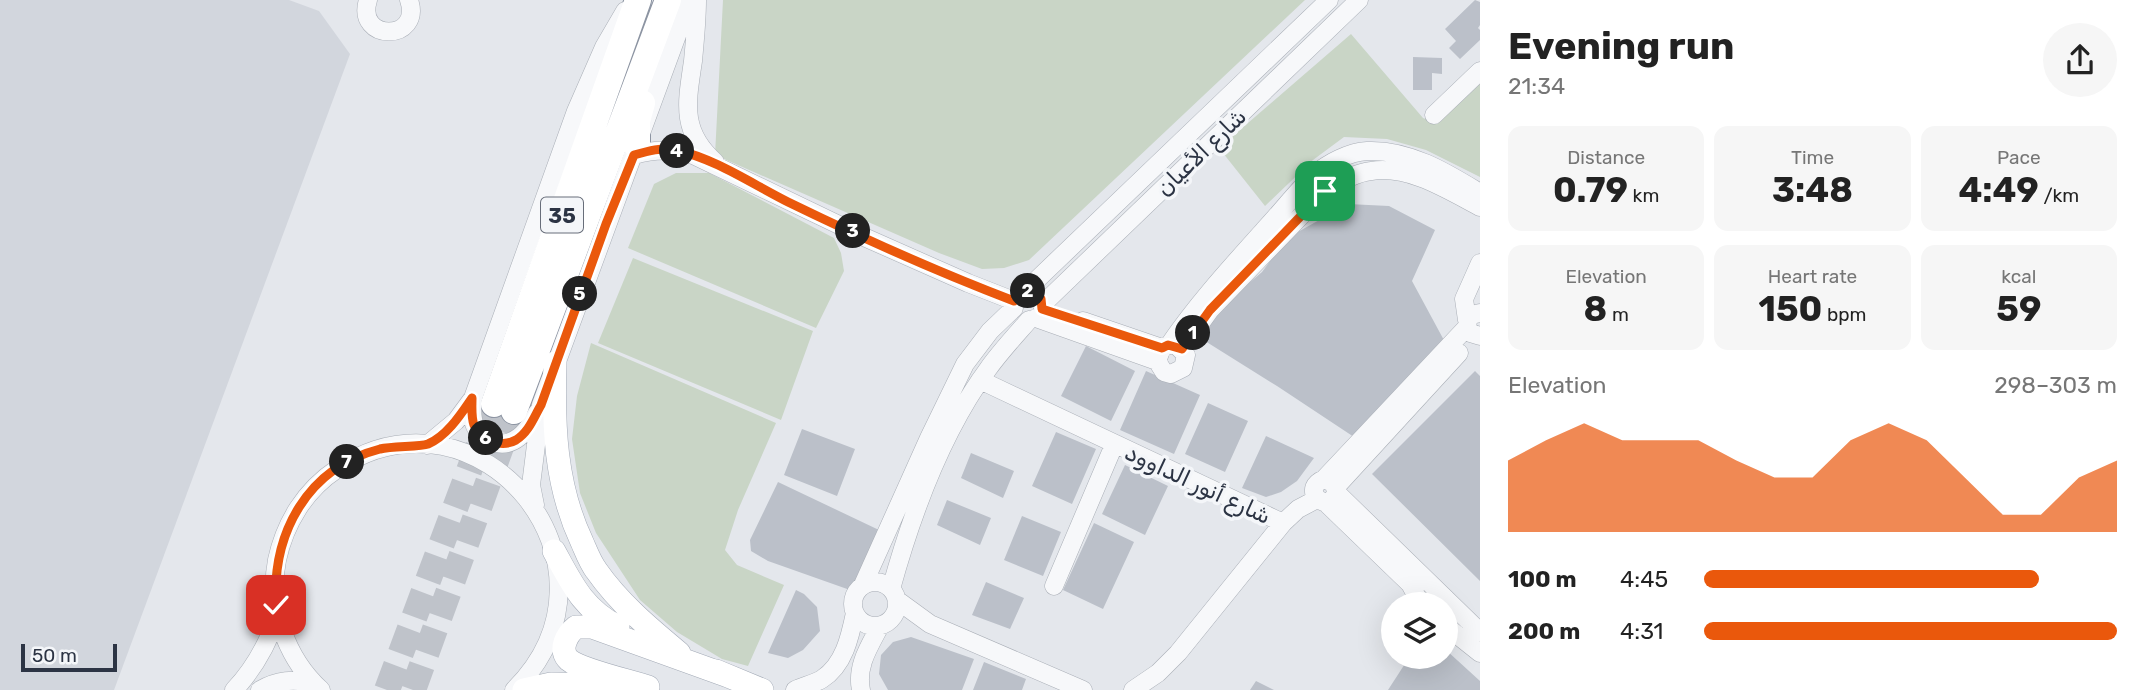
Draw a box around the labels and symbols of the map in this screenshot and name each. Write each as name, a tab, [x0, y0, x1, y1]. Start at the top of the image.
street label: شارع الأعيان	[1150, 102, 1253, 203]
pin: 4	[660, 134, 694, 168]
pin	[1295, 161, 1355, 221]
road number: 35	[541, 198, 583, 232]
pin: 3	[836, 214, 870, 248]
pin: 2	[1010, 274, 1046, 308]
pin: 5	[562, 276, 598, 312]
pin: 1	[1176, 316, 1210, 350]
pin: 6	[468, 420, 504, 456]
street label: شارع أنور الداوود	[1120, 438, 1276, 532]
pin: 7	[330, 444, 364, 480]
pin	[246, 575, 306, 635]
scale bar	[21, 641, 117, 673]

